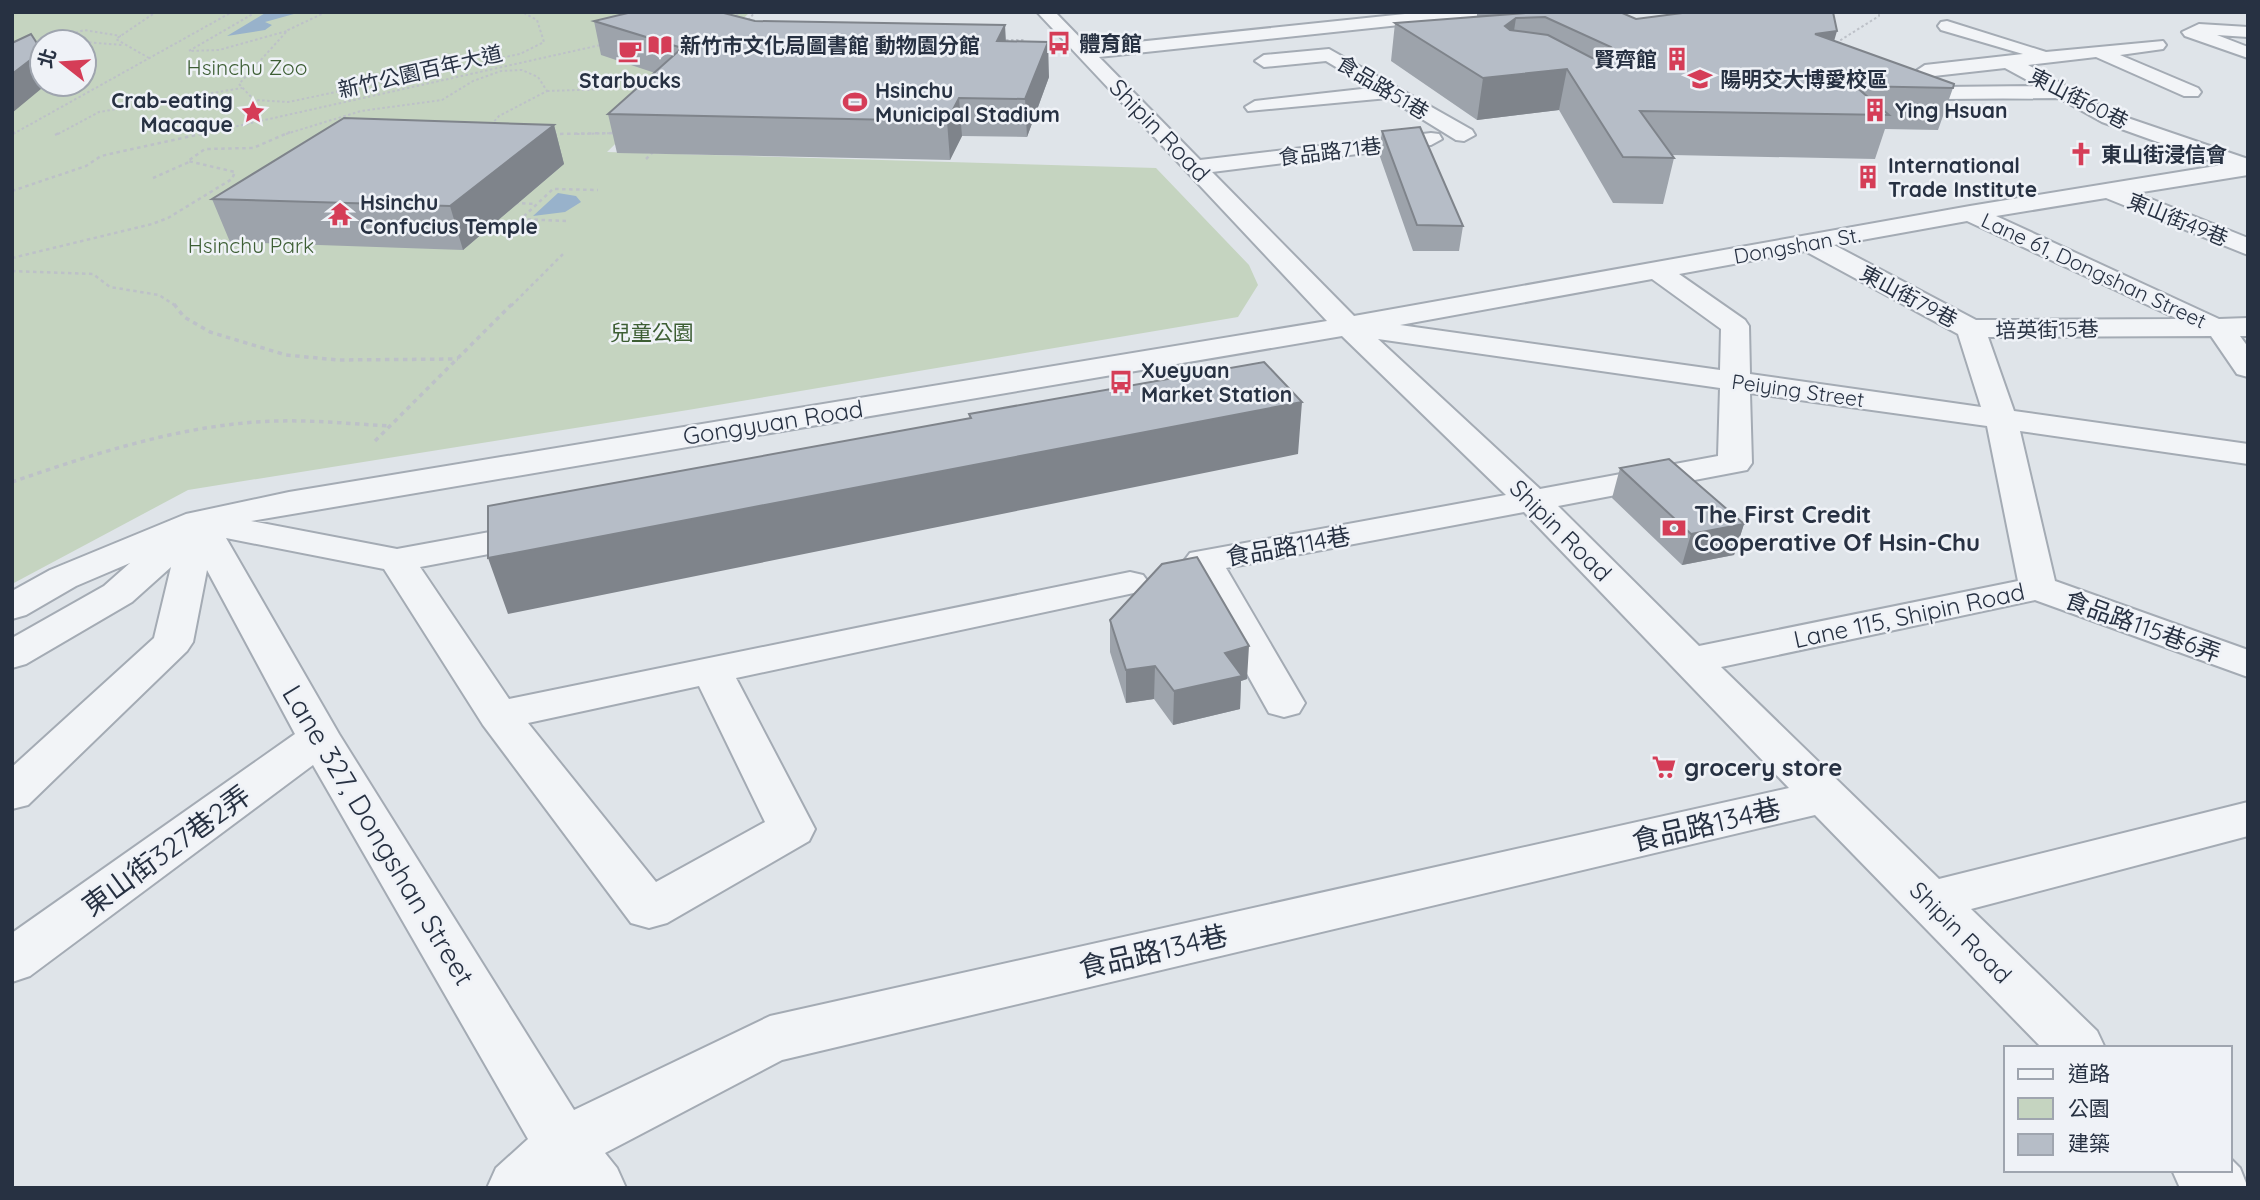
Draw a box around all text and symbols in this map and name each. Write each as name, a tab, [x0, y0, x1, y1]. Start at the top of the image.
north arrow	[28, 28, 98, 98]
bus stop icon: 體育館	[1045, 29, 1073, 57]
place label: 體育館	[1079, 30, 1142, 56]
library icon: 新竹市文化局圖書館 動物園分館	[646, 31, 674, 59]
place label: 新竹市文化局圖書館 動物園分館	[680, 32, 980, 58]
cafe icon: Starbucks	[616, 37, 644, 65]
street label: 新竹公園百年大道	[335, 39, 505, 103]
text: 北	[32, 45, 61, 71]
building icon: 賢齊館	[1663, 45, 1691, 73]
place label: 賢齊館	[1594, 46, 1657, 72]
street label: 食品路51巷	[1332, 49, 1434, 125]
park label: Hsinchu Zoo	[187, 54, 307, 80]
street label: 東山街60巷	[2025, 62, 2133, 134]
school or university icon: 陽明交大博愛校區	[1686, 65, 1714, 93]
place label: 陽明交大博愛校區	[1720, 66, 1888, 92]
place label: Starbucks	[579, 67, 681, 93]
street label: Shipin Road	[1103, 72, 1217, 188]
place label: Hsinchu Municipal Stadium	[875, 77, 1060, 127]
place label: Crab-eating Macaque	[111, 87, 233, 137]
sports icon: Hsinchu Municipal Stadium	[841, 88, 869, 116]
building icon: Ying Hsuan	[1861, 96, 1889, 124]
place label: Ying Hsuan	[1895, 97, 2008, 123]
place icon: Crab-eating Macaque	[239, 98, 267, 126]
street label: 食品路71巷	[1277, 132, 1383, 170]
church icon: 東山街浸信會	[2067, 140, 2095, 168]
place label: 東山街浸信會	[2101, 141, 2227, 167]
place label: International Trade Institute	[1888, 152, 2037, 202]
building icon: International Trade Institute	[1854, 163, 1882, 191]
street label: 東山街49巷	[2124, 187, 2232, 251]
place label: Hsinchu Confucius Temple	[360, 189, 538, 239]
temple icon: Hsinchu Confucius Temple	[326, 200, 354, 228]
street label: Lane 61, Dongshan Street	[1977, 206, 2211, 334]
street label: Dongshan St.	[1732, 221, 1862, 269]
park label: Hsinchu Park	[188, 232, 314, 258]
street label: 東山街79巷	[1856, 260, 1962, 332]
street label: 培英街15巷	[1995, 315, 2099, 343]
park label: 兒童公園	[610, 319, 694, 345]
place label: Xueyuan Market Station	[1141, 357, 1292, 407]
bus stop icon: Xueyuan Market Station	[1107, 368, 1135, 396]
street label: Peiying Street	[1730, 368, 1866, 412]
street label: Gongyuan Road	[681, 393, 865, 451]
street label: Shipin Road	[1504, 473, 1618, 587]
place label: The First Credit Cooperative Of Hsin-Chu	[1694, 499, 1980, 557]
bank icon: The First Credit Cooperative Of Hsin-Chu	[1660, 514, 1688, 542]
street label: 食品路114巷	[1223, 520, 1353, 572]
street label: Lane 115, Shipin Road	[1791, 576, 2027, 654]
street label: 食品路115巷6弄	[2061, 584, 2225, 668]
street label: Lane 327, Dongshan Street	[275, 678, 483, 992]
place label: grocery store	[1684, 752, 1842, 782]
supermarket icon: grocery store	[1650, 753, 1678, 781]
street label: 東山街327巷2弄	[75, 777, 257, 923]
street label: 食品路134巷	[1628, 790, 1784, 858]
street label: Shipin Road	[1904, 875, 2018, 989]
street label: 食品路134巷	[1075, 917, 1231, 985]
legend	[2004, 1046, 2232, 1172]
text: 道路	[2068, 1060, 2110, 1086]
text: 公園	[2068, 1095, 2110, 1121]
text: 建築	[2068, 1130, 2110, 1156]

